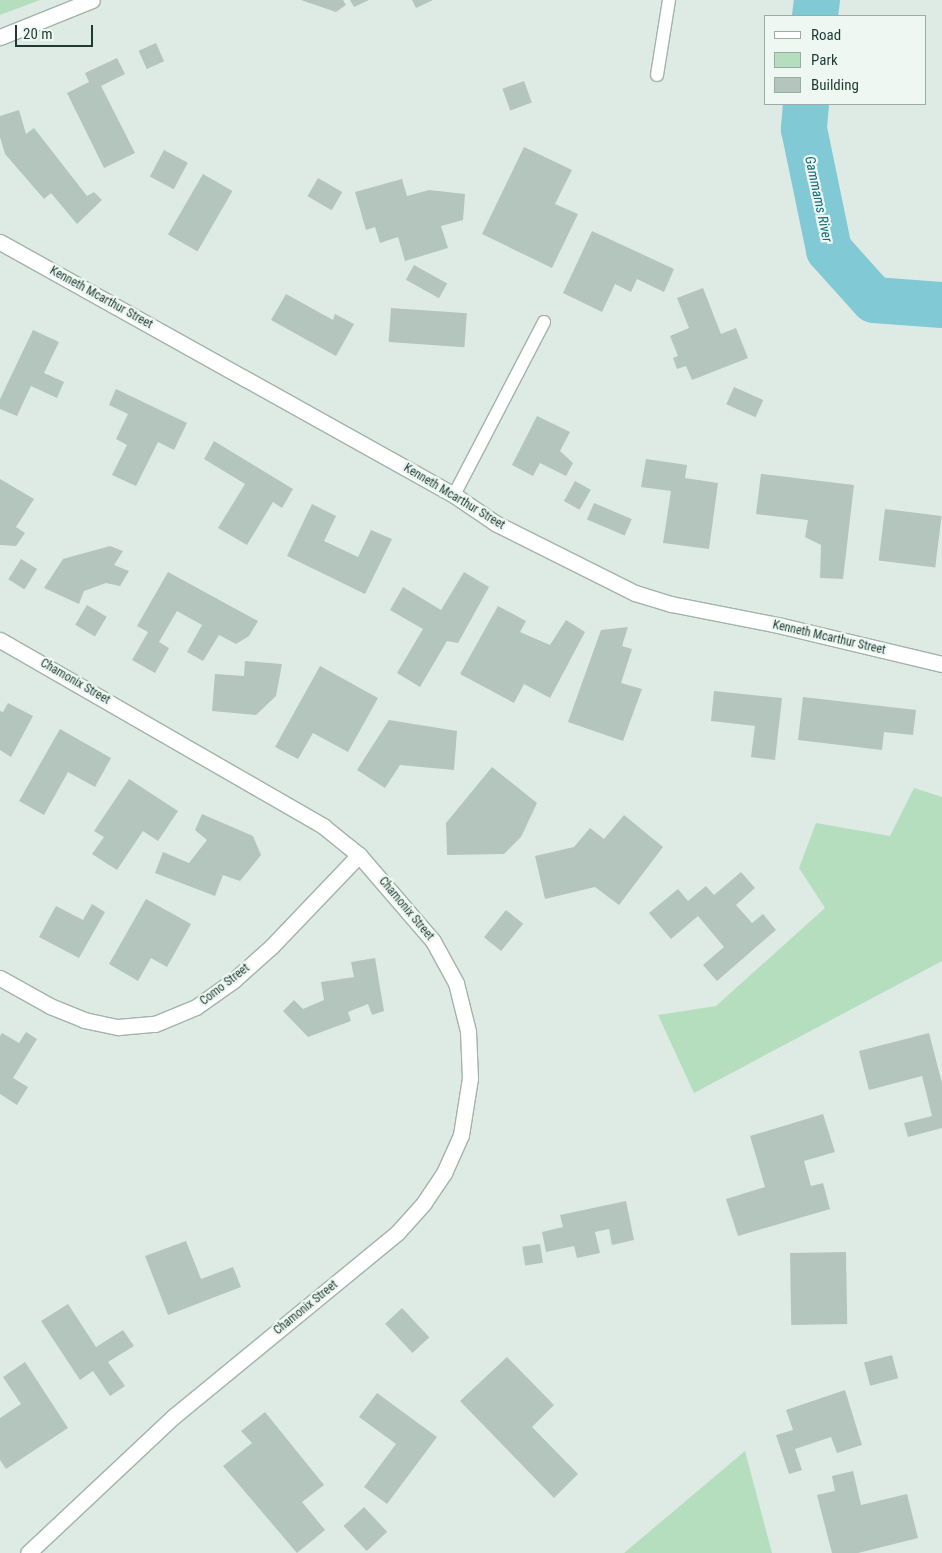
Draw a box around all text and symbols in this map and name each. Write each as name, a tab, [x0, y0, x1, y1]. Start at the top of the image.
scale bar	[18, 15, 95, 47]
legend	[764, 15, 927, 105]
text: 20 m	[23, 25, 53, 43]
text: Road	[811, 26, 841, 44]
text: Park	[811, 51, 838, 69]
text: Building	[811, 76, 859, 94]
water label: Gammams River	[802, 154, 836, 244]
street label: Kenneth Mcarthur Street	[47, 264, 155, 332]
street label: Kenneth Mcarthur Street	[401, 461, 507, 533]
street label: Kenneth Mcarthur Street	[771, 618, 887, 658]
street label: Chamonix Street	[38, 656, 112, 708]
street label: Chamonix Street	[375, 874, 437, 944]
street label: Como Street	[197, 961, 253, 1009]
street label: Chamonix Street	[271, 1278, 341, 1338]

